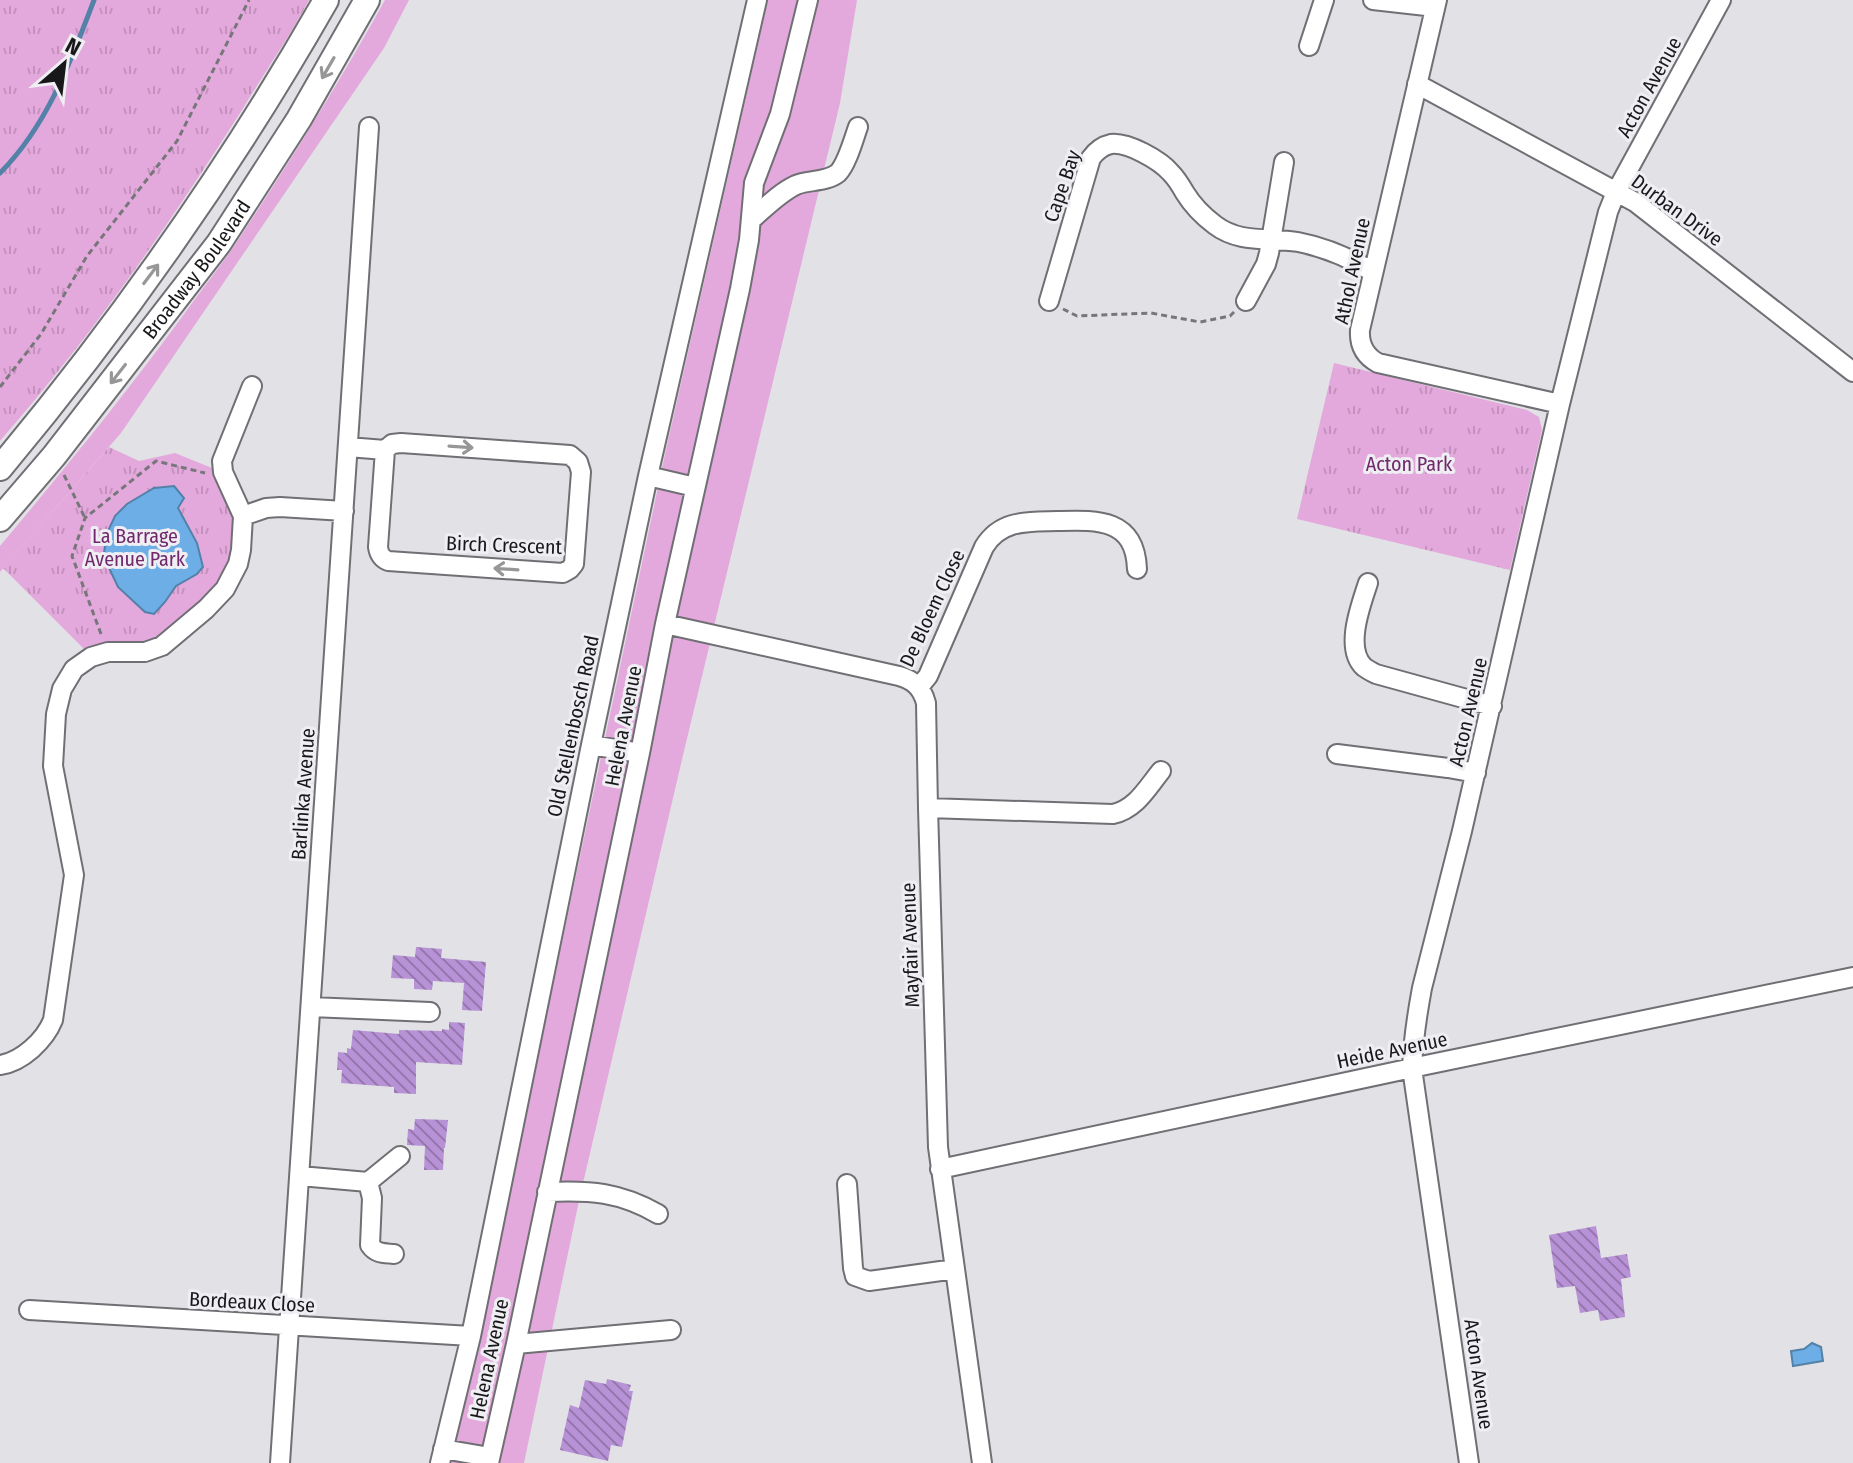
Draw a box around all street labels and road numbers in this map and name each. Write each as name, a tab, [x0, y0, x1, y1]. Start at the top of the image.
street label: Acton Avenue	[1612, 33, 1686, 141]
street label: Cape Bay	[1039, 147, 1085, 225]
street label: Durban Drive	[1627, 169, 1727, 251]
street label: Broadway Boulevard	[137, 195, 256, 343]
street label: Athol Avenue	[1329, 216, 1375, 326]
street label: Birch Crescent	[446, 531, 563, 559]
street label: De Bloem Close	[894, 545, 970, 671]
street label: Old Stellenbosch Road	[542, 633, 604, 819]
street label: Acton Avenue	[1444, 655, 1492, 769]
street label: Helena Avenue	[600, 664, 646, 788]
street label: Barlinka Avenue	[286, 727, 320, 861]
street label: Mayfair Avenue	[896, 882, 924, 1008]
street label: Heide Avenue	[1335, 1027, 1449, 1073]
street label: Bordeaux Close	[188, 1287, 316, 1317]
street label: Helena Avenue	[465, 1297, 513, 1421]
street label: Acton Avenue	[1459, 1317, 1499, 1431]

